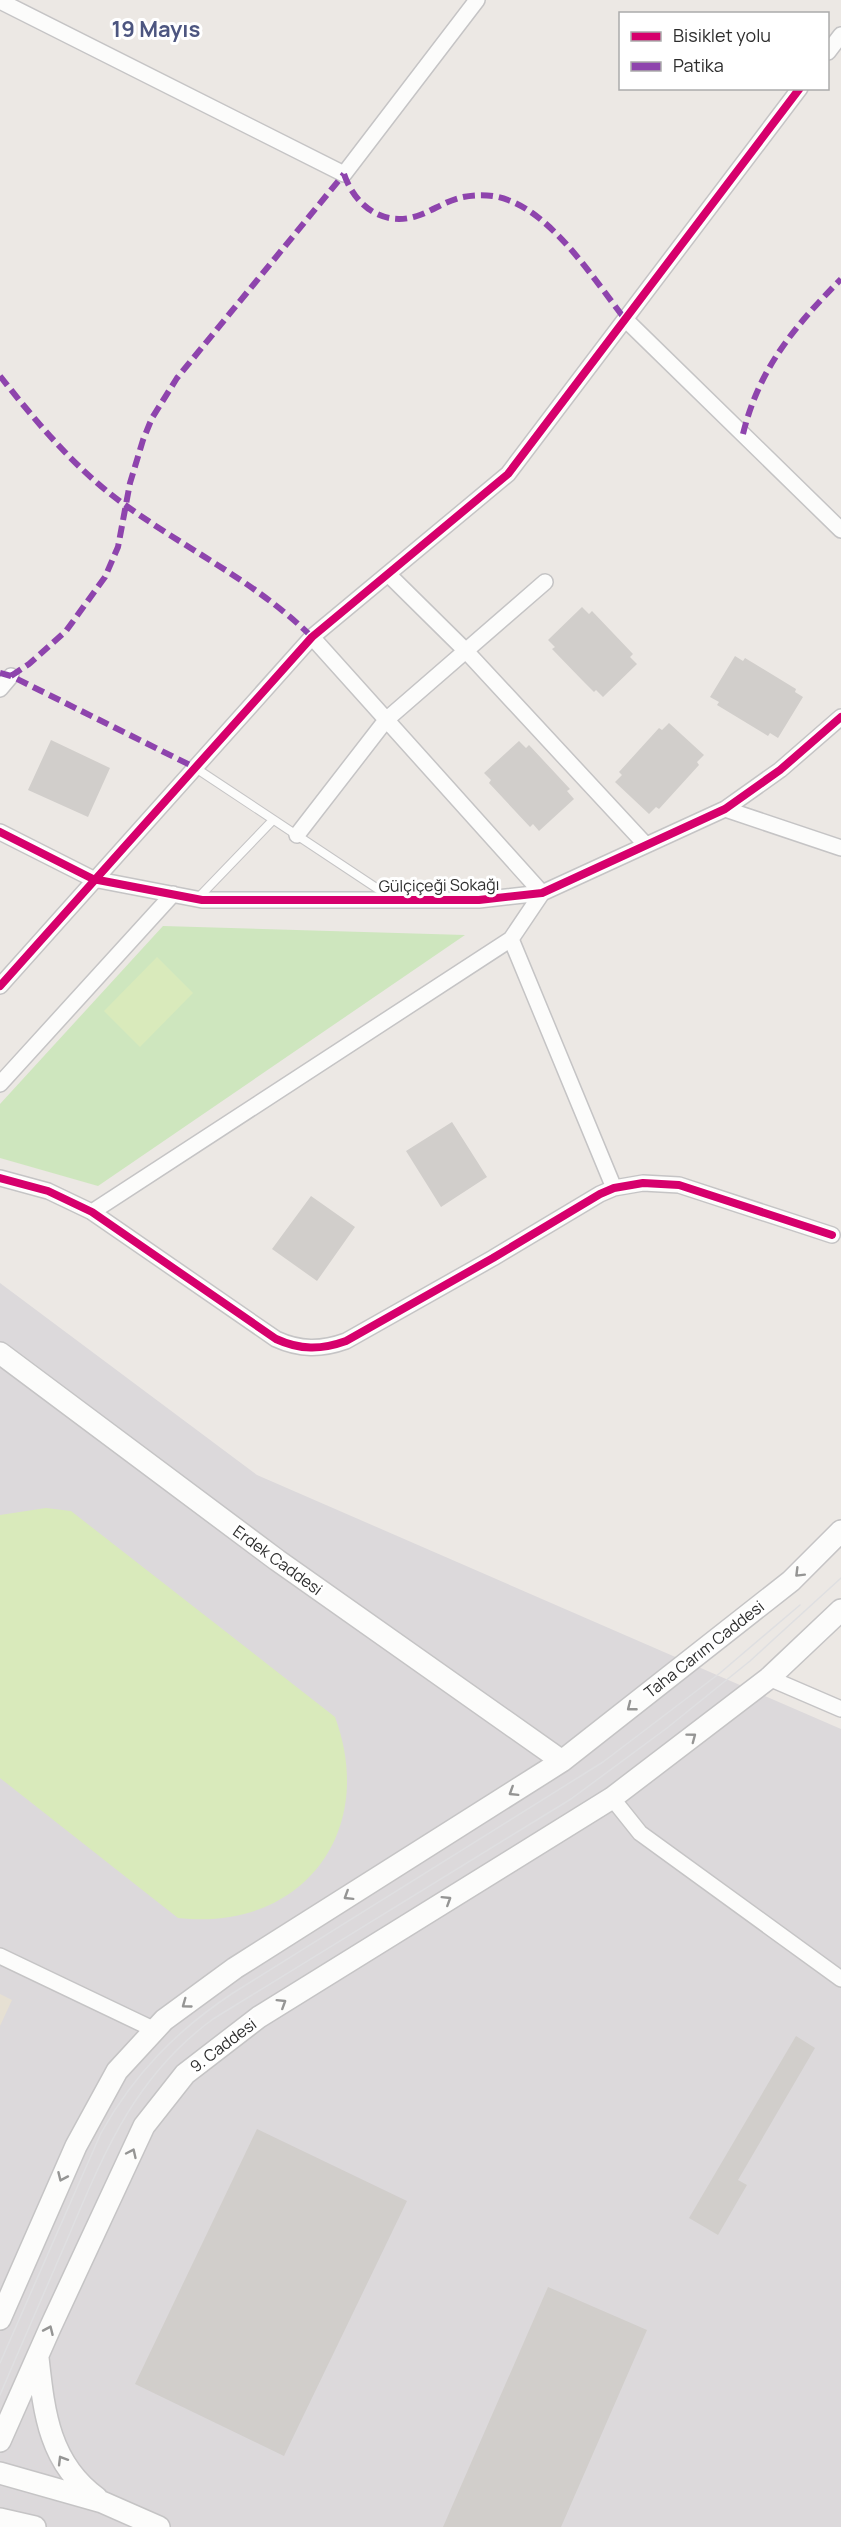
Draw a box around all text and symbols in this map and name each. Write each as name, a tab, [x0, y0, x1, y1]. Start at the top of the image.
legend	[619, 12, 829, 90]
district label: 19 Mayıs	[112, 14, 201, 44]
text: Bisiklet yolu	[673, 23, 771, 47]
text: Patika	[673, 53, 724, 77]
street label: Gülçiçeği Sokağı	[379, 873, 499, 897]
street label: Erdek Caddesi	[229, 1520, 327, 1600]
one-way arrow	[796, 1565, 807, 1576]
street label: Taha Carım Caddesi	[640, 1595, 768, 1703]
one-way arrow	[626, 1700, 637, 1711]
one-way arrow	[685, 1733, 696, 1744]
one-way arrow	[509, 1785, 520, 1796]
one-way arrow	[344, 1889, 354, 1901]
one-way arrow	[441, 1895, 451, 1907]
one-way arrow	[181, 1997, 192, 2008]
one-way arrow	[275, 1999, 286, 2010]
street label: 9. Caddesi	[185, 2013, 261, 2077]
one-way arrow	[124, 2149, 136, 2160]
one-way arrow	[57, 2171, 69, 2182]
one-way arrow	[42, 2325, 54, 2336]
one-way arrow	[58, 2456, 70, 2466]

